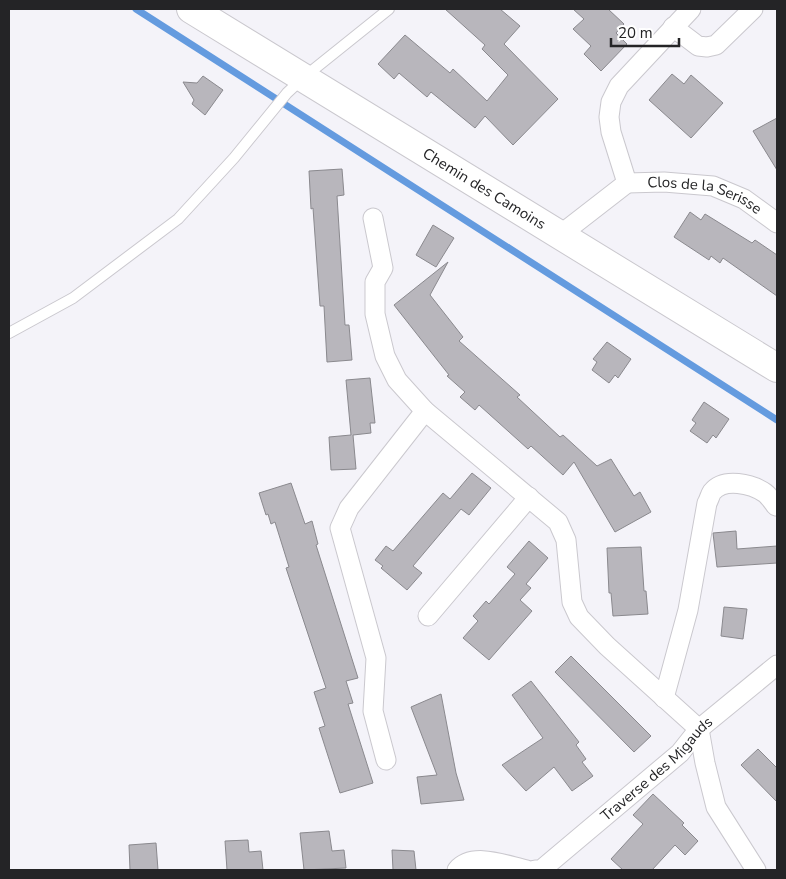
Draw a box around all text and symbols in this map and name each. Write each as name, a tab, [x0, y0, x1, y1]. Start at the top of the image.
scale bar	[611, 15, 678, 47]
text: 20 m	[618, 23, 653, 43]
street label: Chemin des Camoins	[419, 143, 550, 234]
street label: Clos de la Serisse	[647, 172, 766, 219]
street label: Traverse des Migauds	[596, 712, 717, 826]

